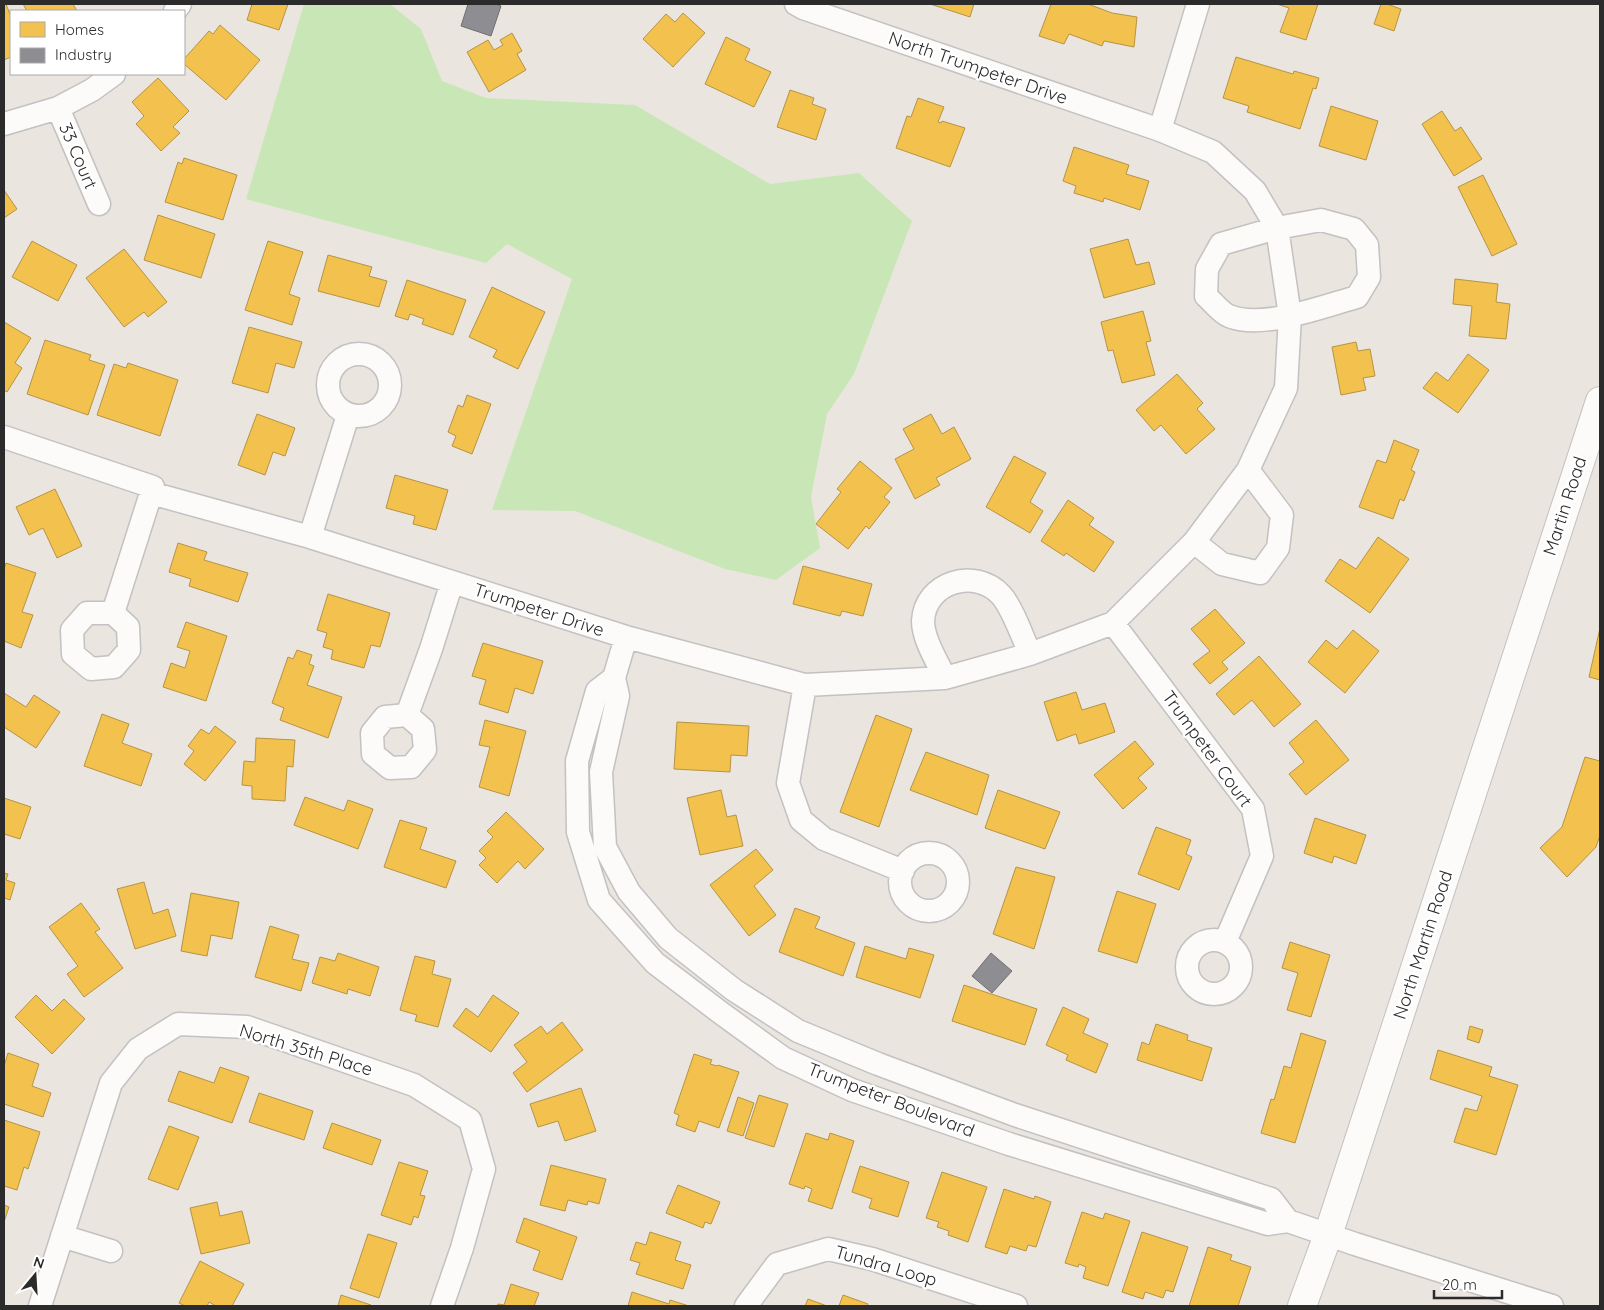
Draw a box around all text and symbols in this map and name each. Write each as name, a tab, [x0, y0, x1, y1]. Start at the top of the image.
legend	[10, 10, 185, 75]
text: Homes	[55, 20, 104, 39]
street label: North Trumpeter Drive	[886, 26, 1071, 109]
text: Industry	[55, 45, 112, 64]
street label: 33 Court	[54, 119, 103, 192]
street label: Martin Road	[1538, 453, 1591, 558]
street label: Trumpeter Drive	[471, 578, 607, 641]
street label: Trumpeter Court	[1157, 686, 1257, 811]
street label: North Martin Road	[1388, 868, 1457, 1022]
street label: North 35th Place	[237, 1018, 375, 1081]
street label: Trumpeter Boulevard	[804, 1057, 978, 1142]
street label: Tundra Loop	[832, 1240, 940, 1291]
north arrow	[10, 1250, 60, 1300]
text: N	[31, 1252, 47, 1273]
scale bar	[1434, 1268, 1502, 1300]
text: 20 m	[1442, 1275, 1477, 1294]

